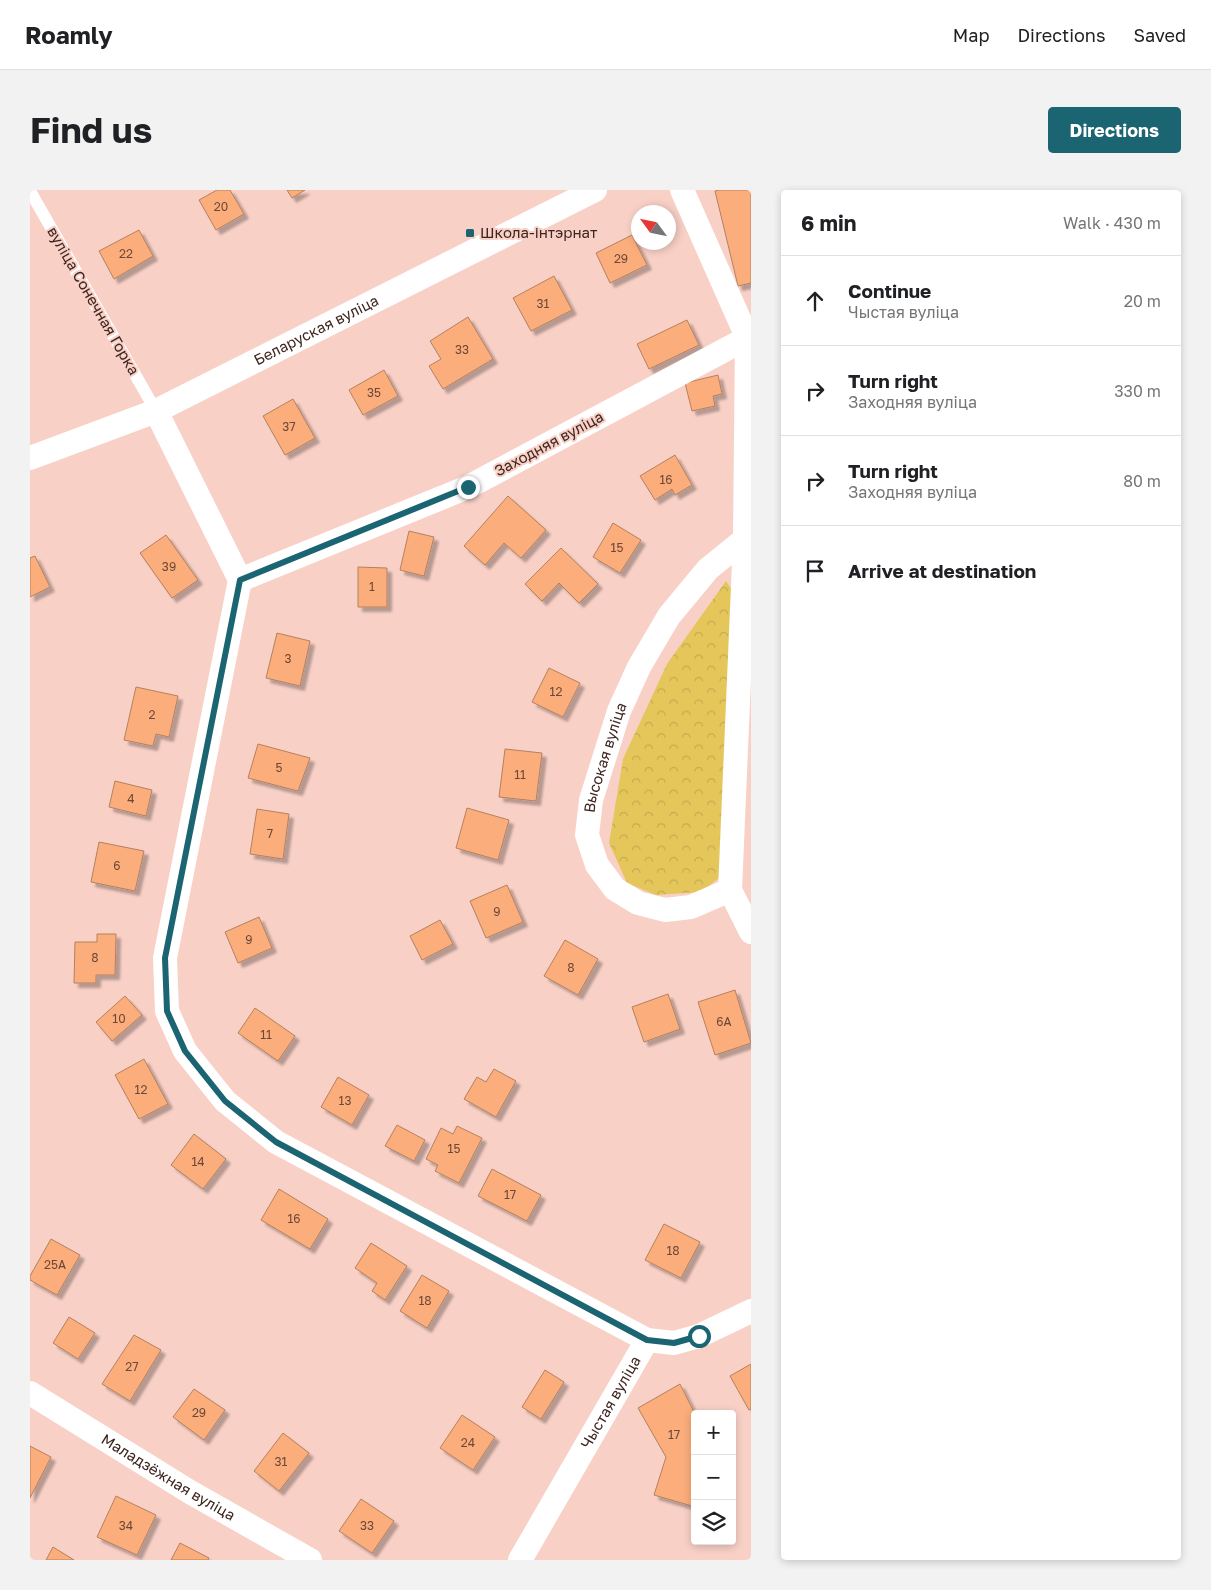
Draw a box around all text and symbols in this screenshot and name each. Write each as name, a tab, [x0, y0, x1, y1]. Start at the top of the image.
text: Roamly	[25, 20, 113, 49]
text: Map	[953, 24, 989, 46]
text: Directions	[1017, 24, 1105, 46]
text: Saved	[1133, 24, 1186, 46]
button: Directions	[1048, 107, 1181, 153]
text: Find us	[30, 109, 152, 151]
house number: 20	[214, 199, 228, 214]
north arrow	[631, 205, 676, 250]
text: 6 min	[801, 210, 856, 236]
text: Walk · 430 m	[1063, 213, 1161, 233]
street label: вуліца Сонечная Горка	[44, 223, 144, 378]
place label: Школа-інтэрнат	[480, 223, 598, 241]
marker: Школа-інтэрнат	[464, 227, 476, 239]
house number: 22	[119, 246, 133, 261]
house number: 29	[614, 251, 628, 266]
text: Continue	[848, 279, 931, 302]
icon: ahead	[801, 287, 829, 315]
street label: Беларуская вуліца	[250, 290, 381, 368]
text: 20 m	[1124, 291, 1161, 311]
house number: 31	[537, 296, 550, 311]
text: Чыстая вуліца	[848, 302, 959, 322]
house number: 33	[455, 342, 469, 357]
text: Turn right	[848, 369, 938, 392]
icon: right	[801, 377, 829, 405]
text: 330 m	[1114, 381, 1161, 401]
house number: 35	[367, 385, 381, 400]
text: Заходняя вуліца	[848, 392, 977, 412]
street label: Заходняя вуліца	[491, 407, 606, 479]
house number: 37	[282, 419, 296, 434]
text: Turn right	[848, 459, 938, 482]
icon: right	[801, 467, 829, 495]
text: 80 m	[1123, 471, 1161, 491]
house number: 16	[659, 472, 673, 487]
route end	[457, 476, 480, 499]
text: Заходняя вуліца	[848, 482, 977, 502]
house number: 15	[611, 540, 623, 555]
icon: arrive	[801, 557, 829, 585]
house number: 39	[162, 559, 176, 574]
text: Arrive at destination	[848, 559, 1036, 582]
house number: 1	[369, 579, 375, 594]
house number: 3	[284, 651, 292, 666]
house number: 12	[550, 684, 562, 699]
street label: Высокая вуліца	[580, 699, 630, 814]
house number: 2	[149, 707, 156, 722]
house number: 5	[276, 760, 283, 775]
house number: 11	[514, 767, 526, 782]
house number: 4	[127, 791, 135, 806]
house number: 7	[267, 826, 273, 841]
house number: 6	[113, 858, 121, 873]
house number: 9	[493, 904, 501, 919]
house number: 9	[245, 932, 253, 947]
house number: 8	[91, 950, 99, 965]
house number: 8	[567, 960, 575, 975]
house number: 10	[112, 1011, 126, 1026]
house number: 6А	[716, 1014, 732, 1029]
house number: 11	[260, 1027, 272, 1042]
house number: 12	[135, 1082, 147, 1097]
house number: 13	[339, 1093, 351, 1108]
house number: 15	[448, 1141, 460, 1156]
house number: 14	[191, 1154, 205, 1169]
house number: 17	[504, 1187, 516, 1202]
house number: 16	[287, 1211, 301, 1226]
house number: 18	[666, 1243, 680, 1258]
house number: 25А	[44, 1257, 66, 1272]
house number: 18	[418, 1293, 432, 1308]
route start	[688, 1325, 711, 1348]
street label: Чыстая вуліца	[576, 1352, 644, 1451]
house number: 27	[125, 1359, 139, 1374]
house number: 29	[192, 1405, 206, 1420]
map controls	[691, 1410, 736, 1545]
button: +	[691, 1410, 736, 1455]
house number: 17	[668, 1427, 680, 1442]
street label: Маладзёжная вуліца	[98, 1429, 239, 1524]
house number: 24	[461, 1435, 475, 1450]
house number: 31	[275, 1454, 288, 1469]
button: −	[691, 1455, 736, 1500]
button: layers	[691, 1500, 736, 1545]
house number: 34	[119, 1518, 133, 1533]
house number: 33	[360, 1518, 374, 1533]

